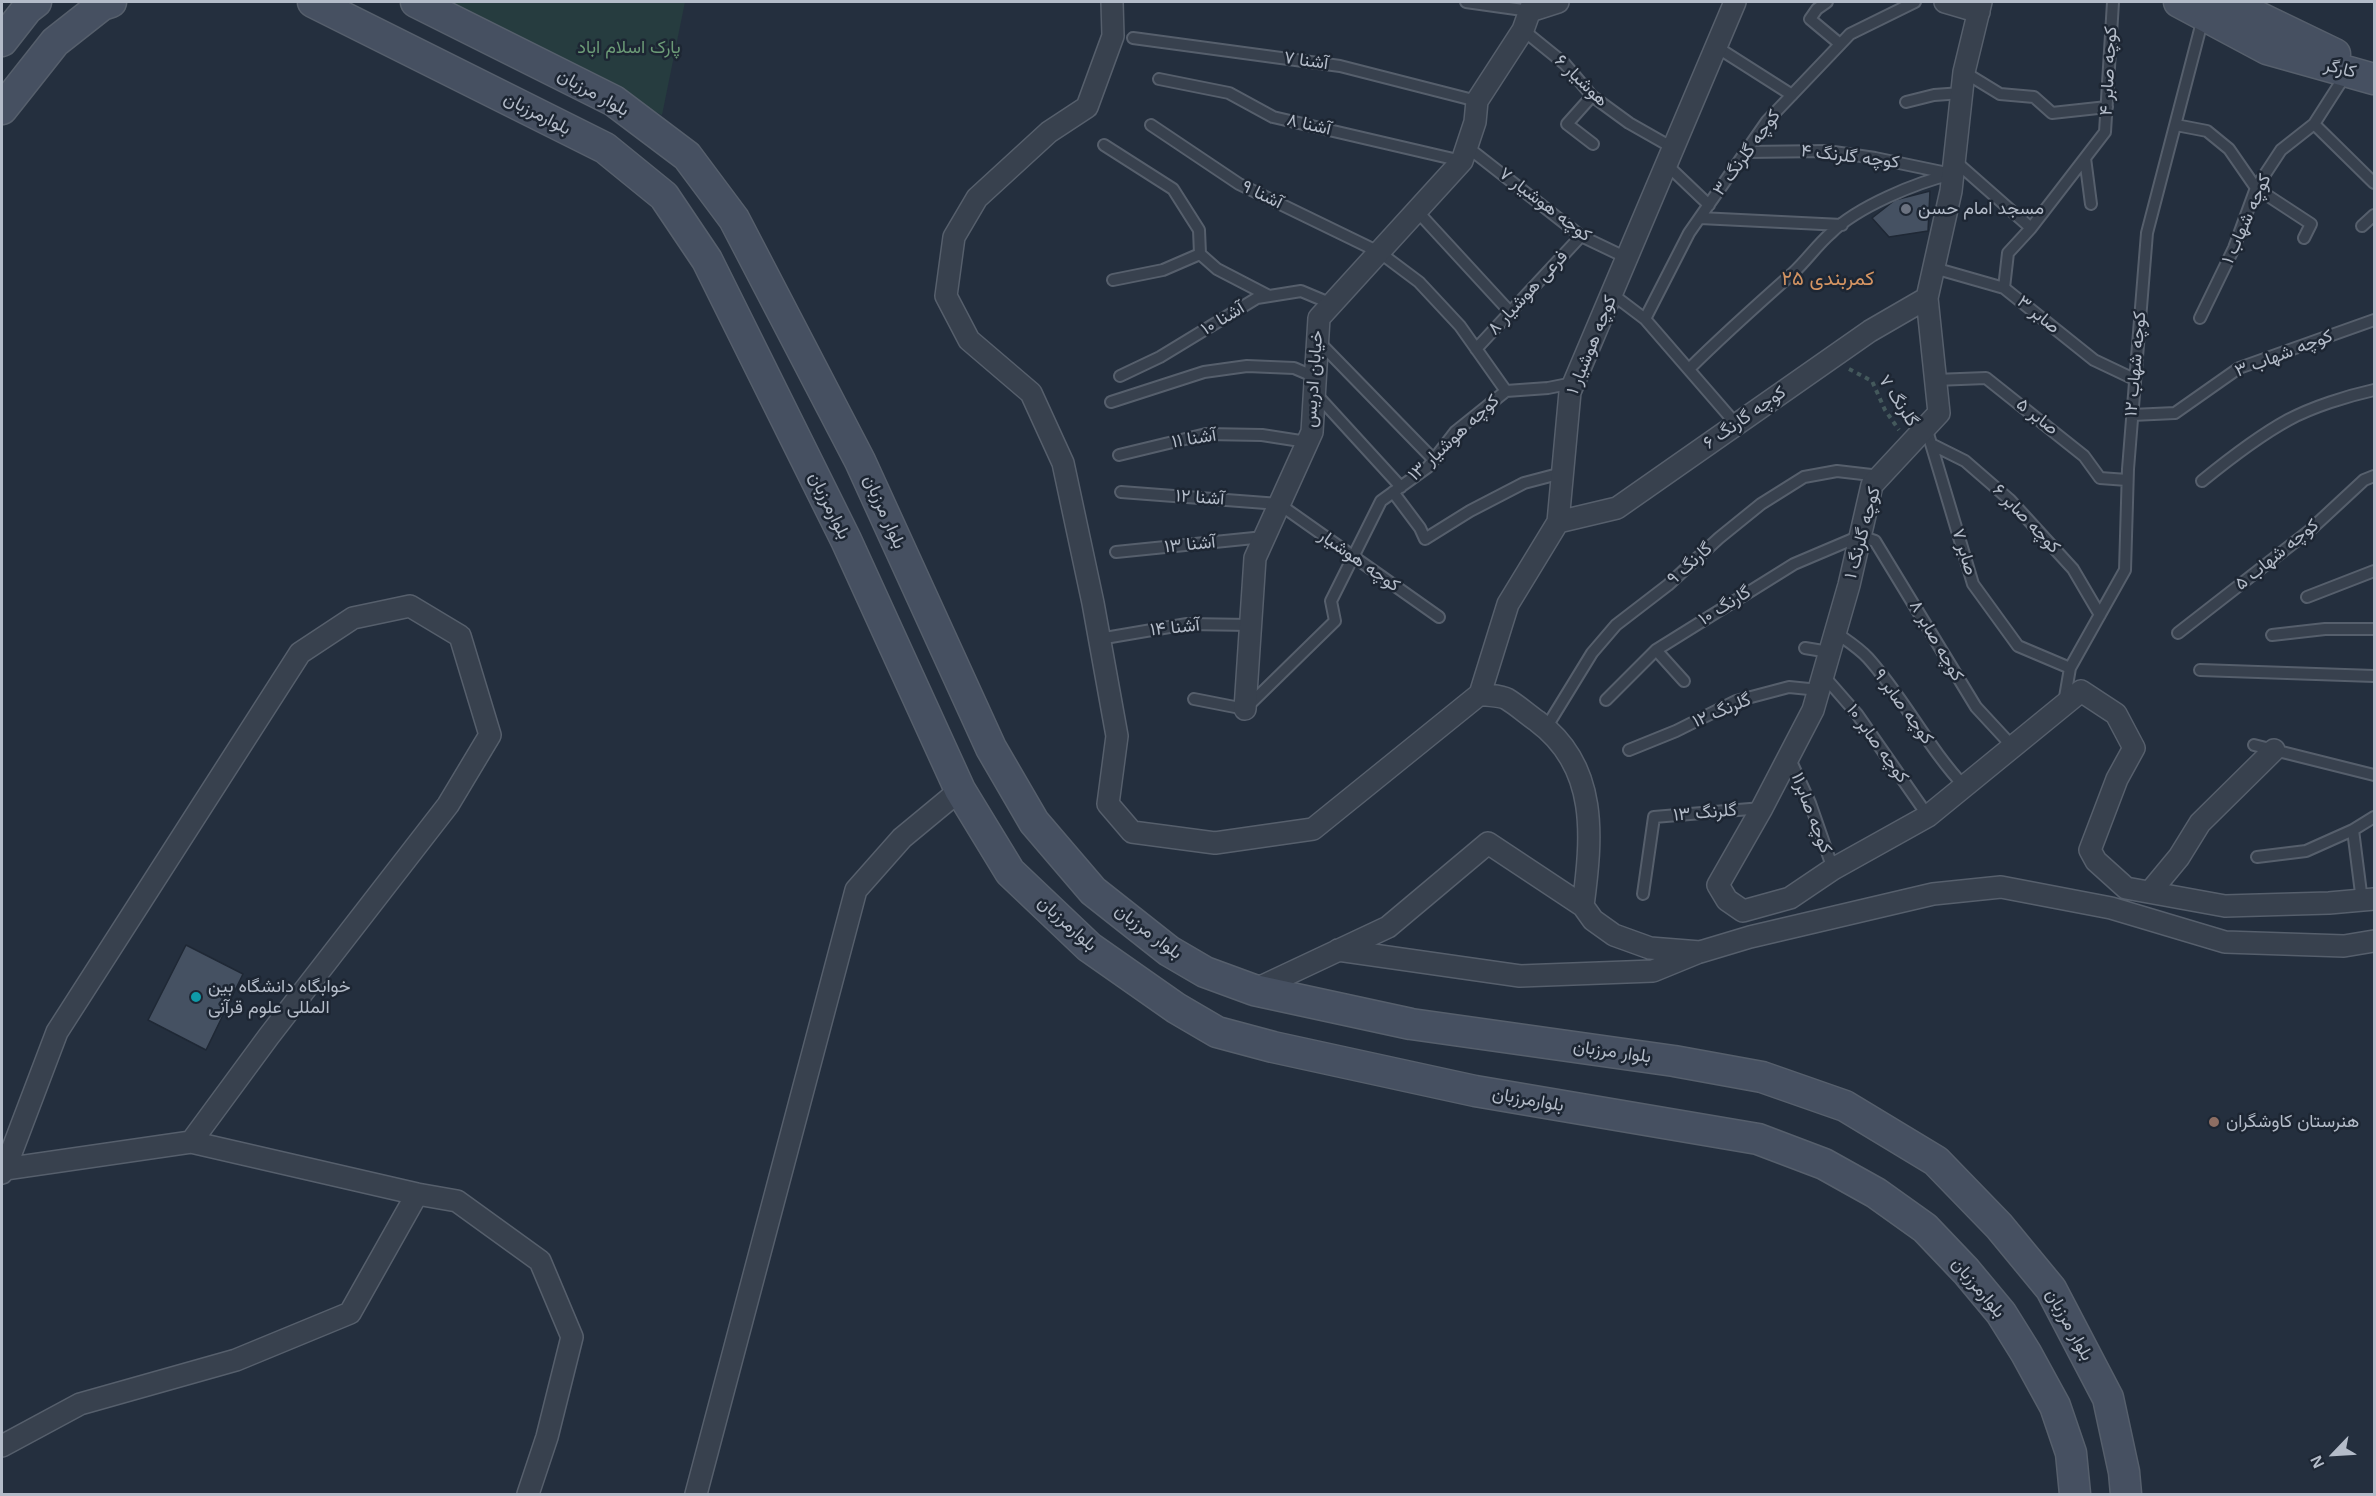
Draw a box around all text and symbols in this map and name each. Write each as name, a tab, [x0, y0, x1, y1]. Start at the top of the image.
street label: کوچه صابر ۴	[2096, 26, 2122, 116]
park label: پارک اسلام اباد	[577, 37, 681, 59]
street label: آشنا ۷	[1282, 47, 1330, 75]
street label: هوشیار ۶	[1550, 50, 1612, 112]
street label: کارگر	[2322, 55, 2358, 83]
street label: بلوار مرزبان	[553, 65, 633, 121]
street label: بلوارمرزبان	[500, 88, 574, 140]
street label: کوچه گلرنگ ۳	[1709, 106, 1785, 200]
street label: آشنا ۸	[1285, 109, 1333, 141]
street label: کوچه گلرنگ ۴	[1799, 140, 1901, 174]
street label: کوچه هوشیار ۷	[1495, 163, 1595, 247]
street label: کوچه شهاب ۱	[2218, 171, 2276, 267]
street label: آشنا ۹	[1238, 176, 1286, 214]
place label: مسجد امام حسن	[1918, 198, 2044, 220]
marker: مسجد امام حسن	[1899, 202, 1913, 216]
street label: فرعی هوشیار ۸	[1483, 246, 1573, 340]
district label: کمربندی ۲۵	[1782, 267, 1874, 291]
street label: صابر ۳	[2012, 291, 2064, 339]
street label: کوچه هوشیار ۱	[1562, 292, 1622, 398]
street label: آشنا ۱۰	[1197, 298, 1249, 340]
street label: کوچه شهاب ۱۲	[2121, 310, 2151, 418]
street label: کوچه شهاب ۳	[2232, 325, 2336, 383]
street label: خیابان ادریس	[1300, 330, 1328, 428]
street label: گلرنگ ۷	[1873, 371, 1923, 431]
street label: کوچه گارنگ ۶	[1700, 382, 1790, 454]
street label: کوچه هوشیار ۱۳	[1404, 390, 1504, 486]
street label: صابر ۵	[2012, 394, 2062, 440]
street label: آشنا ۱۱	[1170, 425, 1218, 453]
street label: بلوارمرزبان	[803, 469, 855, 543]
street label: بلوار مرزبان	[858, 472, 910, 552]
street label: کوچه صابر ۶	[1988, 480, 2064, 558]
street label: کوچه گلرنگ ۱	[1840, 485, 1886, 581]
street label: آشنا ۱۲	[1175, 486, 1225, 510]
street label: کوچه شهاب ۵	[2231, 515, 2323, 595]
street label: کوچه هوشیار	[1314, 525, 1404, 597]
street label: صابر ۷	[1947, 526, 1981, 578]
street label: آشنا ۱۳	[1163, 532, 1217, 558]
street label: گارنگ ۹	[1663, 538, 1717, 590]
street label: گارنگ ۱۰	[1695, 582, 1755, 630]
street label: کوچه صابر ۸	[1904, 597, 1968, 685]
street label: آشنا ۱۴	[1149, 615, 1201, 641]
street label: کوچه صابر ۹	[1868, 665, 1938, 749]
street label: گلرنگ ۱۲	[1690, 689, 1754, 733]
street label: کوچه صابر ۱۰	[1841, 700, 1913, 788]
street label: کوچه صابر۱۱	[1786, 770, 1836, 856]
street label: گلرنگ ۱۳	[1672, 799, 1738, 827]
street label: بلوارمرزبان	[1033, 892, 1101, 956]
street label: بلوار مرزبان	[1110, 900, 1186, 964]
place label: خوابگاه دانشگاه بین المللی علوم قرآنی	[208, 976, 351, 1018]
marker: خوابگاه دانشگاه بین المللی علوم قرآنی	[189, 990, 203, 1004]
street label: بلوار مرزبان	[1572, 1036, 1652, 1068]
street label: بلوارمرزبان	[1491, 1083, 1565, 1117]
place label: هنرستان کاوشگران	[2226, 1111, 2359, 1133]
marker: هنرستان کاوشگران	[2207, 1115, 2221, 1129]
street label: بلوارمرزبان	[1947, 1253, 2009, 1323]
street label: بلوار مرزبان	[2041, 1285, 2097, 1365]
north arrow	[2304, 1424, 2364, 1484]
text: N	[2307, 1453, 2327, 1471]

